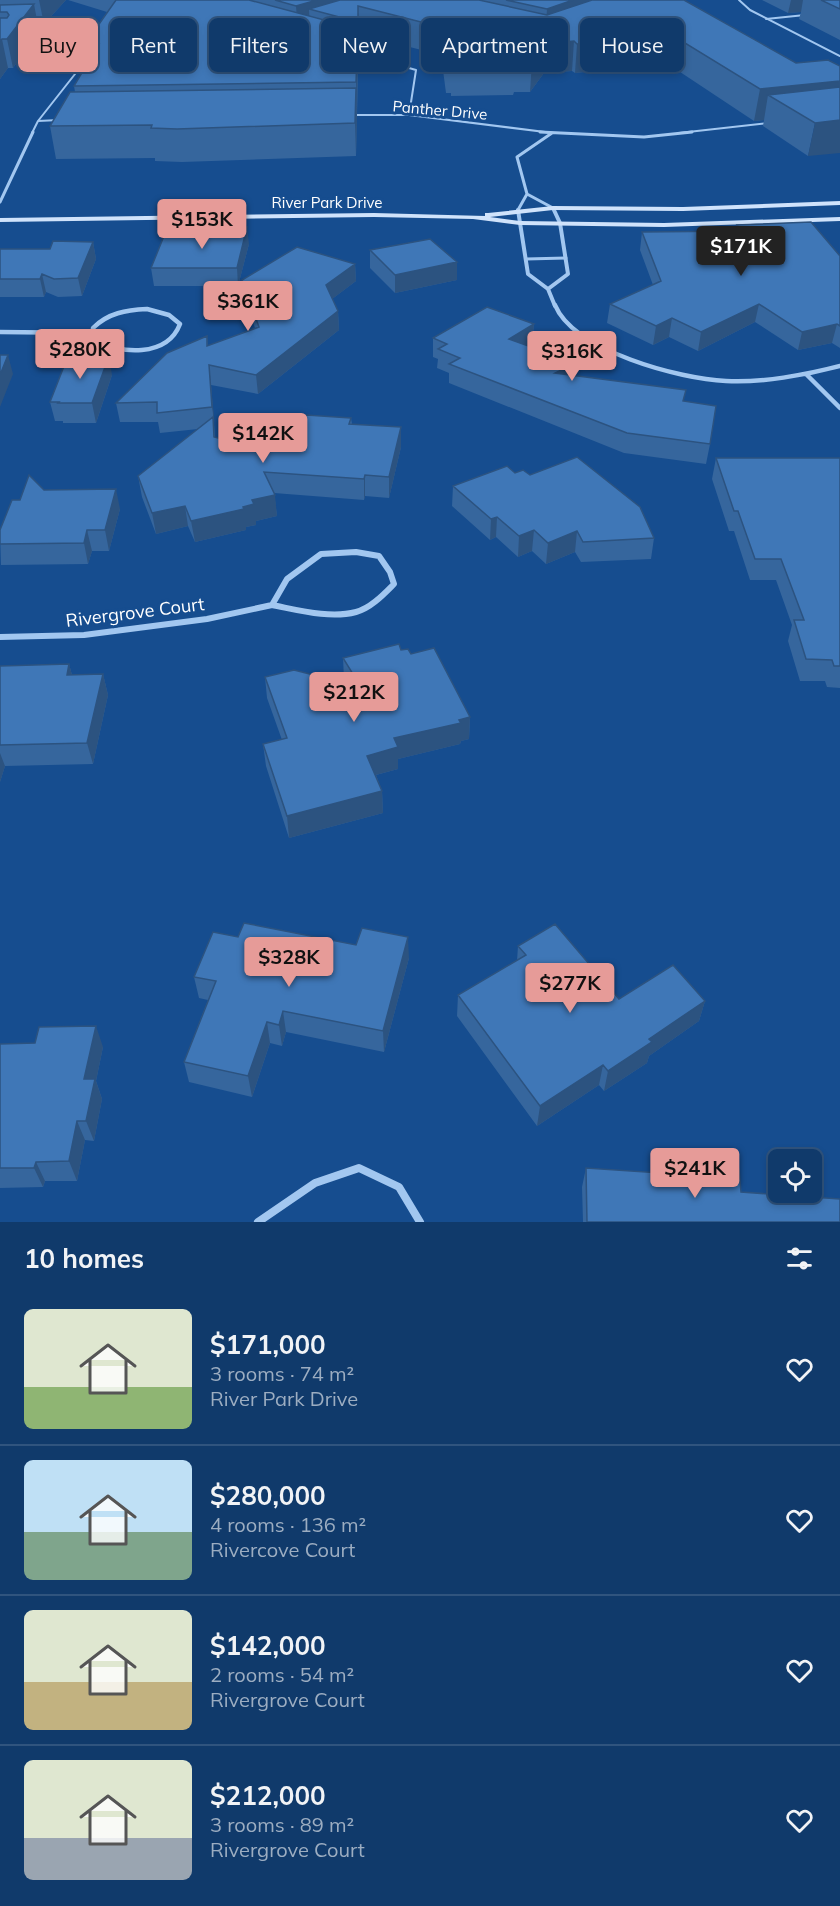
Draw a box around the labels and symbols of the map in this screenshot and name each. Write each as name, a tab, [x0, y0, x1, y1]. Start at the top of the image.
street label: Panther Drive	[392, 96, 488, 124]
street label: River Park Drive	[271, 193, 383, 212]
pin: $153K	[160, 199, 244, 250]
pin: $171K	[699, 226, 783, 277]
pin: $361K	[206, 281, 290, 332]
pin: $280K	[38, 329, 122, 380]
pin: $316K	[530, 331, 614, 382]
pin: $142K	[221, 413, 305, 464]
street label: Rivergrove Court	[64, 592, 206, 632]
pin: $212K	[312, 672, 396, 723]
pin: $328K	[247, 937, 331, 988]
pin: $277K	[528, 963, 612, 1014]
pin: $241K	[653, 1148, 737, 1199]

